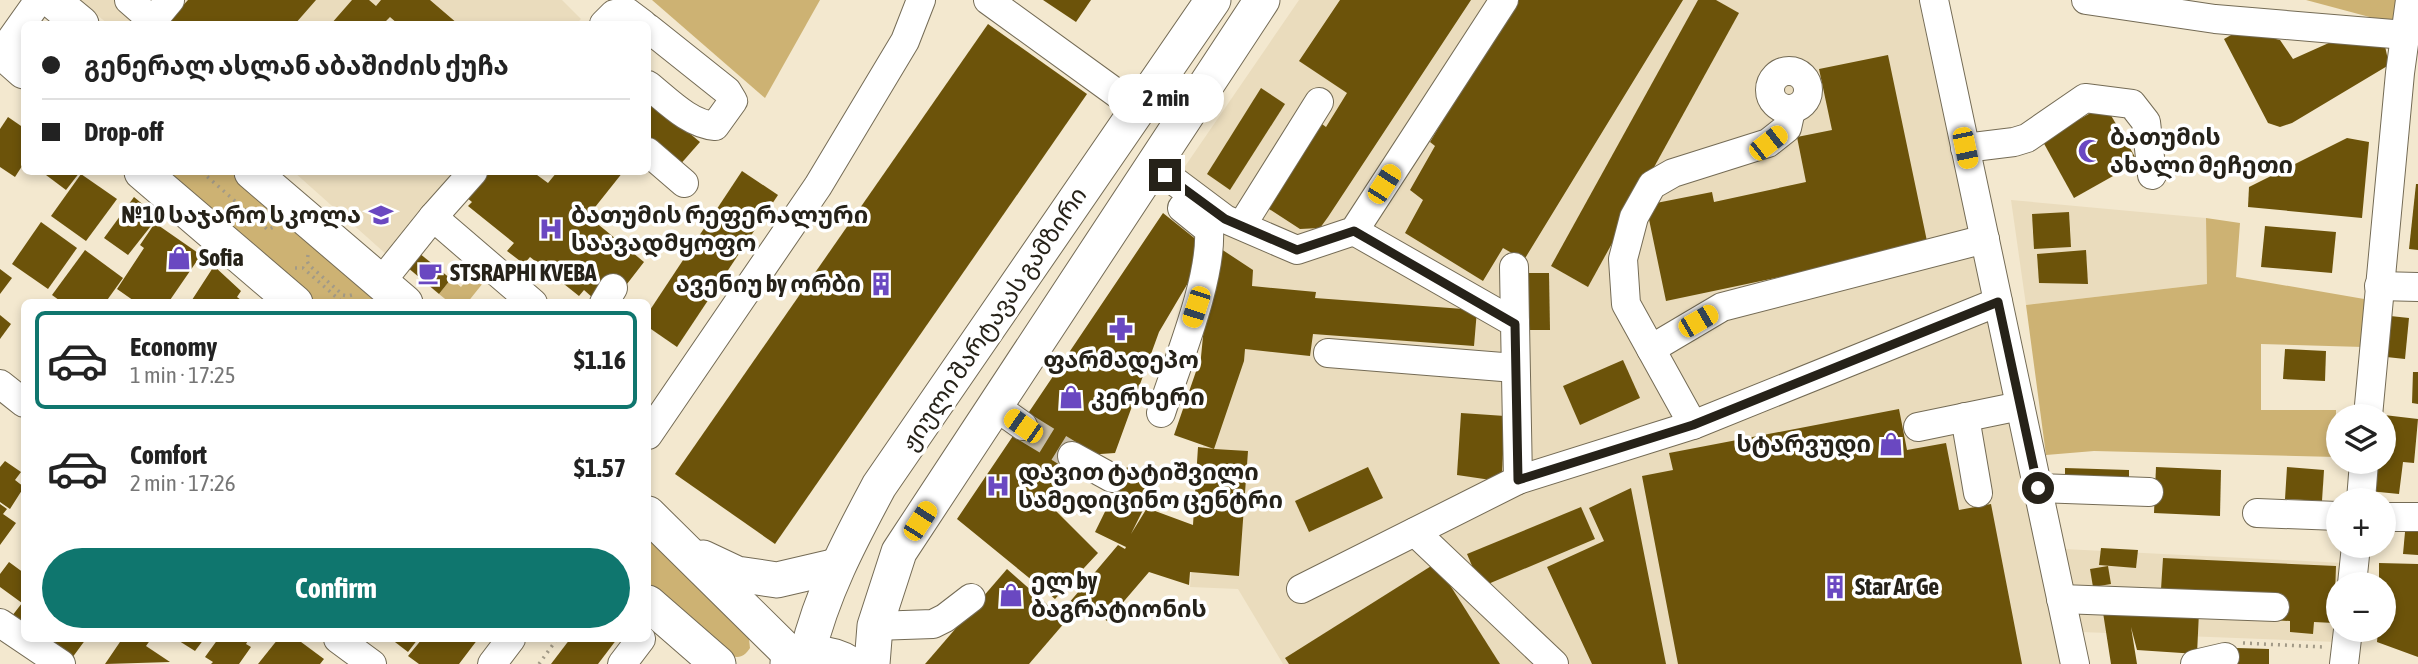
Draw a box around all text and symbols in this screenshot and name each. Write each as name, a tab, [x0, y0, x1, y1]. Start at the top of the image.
text: გენერალ ასლან აბაშიძის ქუჩა	[84, 51, 509, 81]
callout: 2 min	[1107, 74, 1223, 122]
text: 2 min	[1143, 85, 1189, 111]
text: Drop-off	[84, 117, 164, 147]
car	[1745, 122, 1792, 164]
place label: ბათუმის ახალი მეჩეთი	[2110, 123, 2293, 179]
car	[1951, 125, 1980, 171]
mosque icon: ბათუმის ახალი მეჩეთი	[2076, 137, 2104, 165]
route end	[1149, 159, 1181, 191]
car	[1364, 161, 1405, 207]
street label: ჟიული შარტავას გამზირი	[895, 182, 1093, 456]
place label: №10 საჯარო სკოლა	[121, 201, 361, 229]
school or university icon: №10 საჯარო სკოლა	[367, 201, 395, 229]
place label: ბათუმის რეფერალური საავადმყოფო	[571, 201, 868, 258]
hospital icon: ბათუმის რეფერალური საავადმყოფო	[537, 215, 565, 243]
shop icon: Sofia	[165, 244, 193, 272]
place label: Sofia	[199, 244, 244, 271]
cafe icon: STSRAPHI KVEBA	[416, 259, 444, 287]
place label: STSRAPHI KVEBA	[450, 259, 597, 286]
place label: ავენიუ by ორბი	[676, 270, 861, 298]
building icon: ავენიუ by ორბი	[867, 270, 895, 298]
car	[1180, 284, 1213, 330]
car	[1675, 301, 1722, 341]
pharmacy icon: ფარმადეპო	[1107, 315, 1135, 343]
icon: car	[46, 329, 109, 392]
text: Economy	[130, 332, 217, 362]
text: $1.16	[574, 345, 626, 375]
place label: ფარმადეპო	[1043, 346, 1199, 375]
text: 1 min · 17:25	[130, 362, 236, 388]
shop icon: კერხერი	[1057, 383, 1085, 411]
place label: კერხერი	[1091, 383, 1205, 411]
map controls	[2326, 404, 2396, 642]
button: layers	[2326, 404, 2396, 474]
car	[1000, 405, 1047, 447]
place label: სტარვუდი	[1736, 430, 1871, 459]
shop icon: სტარვუდი	[1877, 430, 1905, 458]
icon: car	[46, 437, 109, 500]
text: Comfort	[130, 440, 207, 470]
text: $1.57	[574, 453, 626, 483]
place label: დავით ტატიშვილი სამედიცინო ცენტრი	[1018, 458, 1283, 515]
text: 2 min · 17:26	[130, 470, 236, 496]
hospital icon: დავით ტატიშვილი სამედიცინო ცენტრი	[984, 472, 1012, 500]
route start	[2022, 472, 2054, 504]
button: +	[2326, 488, 2396, 558]
car	[900, 498, 941, 544]
button: Confirm	[42, 548, 630, 628]
place label: ელ by ბაგრატიონის	[1031, 567, 1207, 623]
button: −	[2326, 572, 2396, 642]
building icon: Star Ar Ge	[1821, 573, 1849, 601]
place label: Star Ar Ge	[1855, 573, 1939, 600]
shop icon: ელ by ბაგრატიონის	[997, 581, 1025, 609]

